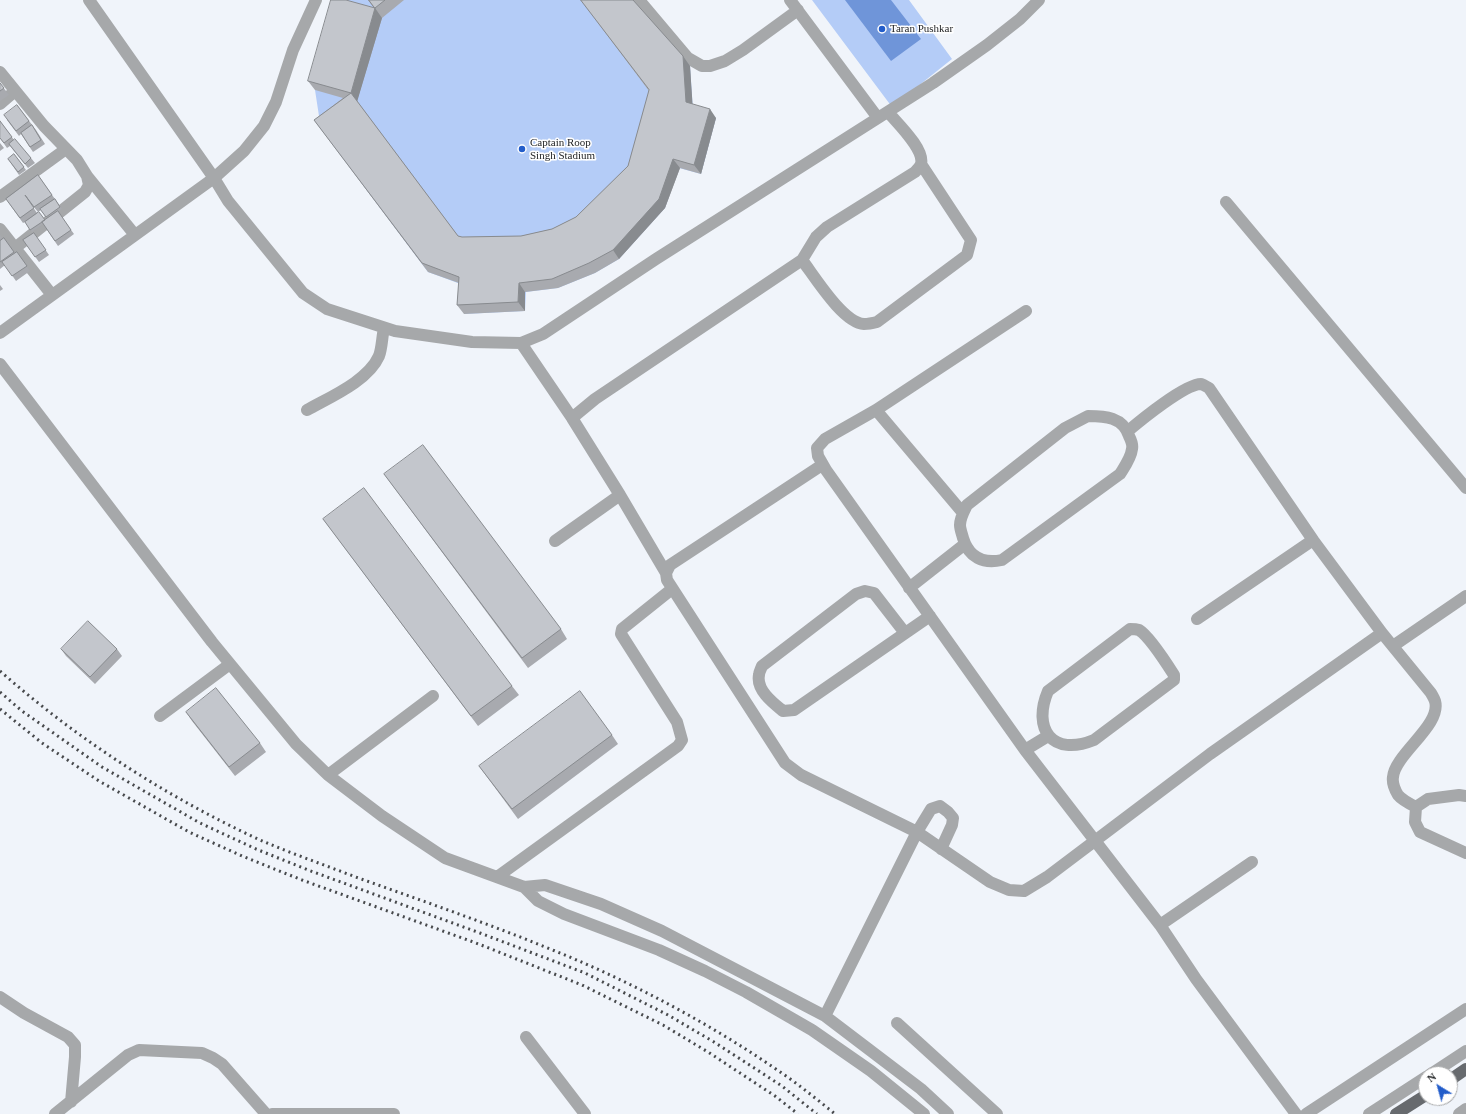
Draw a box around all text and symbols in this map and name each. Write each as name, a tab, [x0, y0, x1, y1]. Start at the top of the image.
place label: Taran Pushkar	[890, 22, 953, 36]
marker: Taran Pushkar	[877, 24, 887, 34]
place label: Captain Roop Singh Stadium	[530, 136, 595, 162]
marker: Captain Roop Singh Stadium	[517, 144, 527, 154]
north arrow	[1418, 1066, 1458, 1106]
text: N	[1425, 1070, 1438, 1084]

